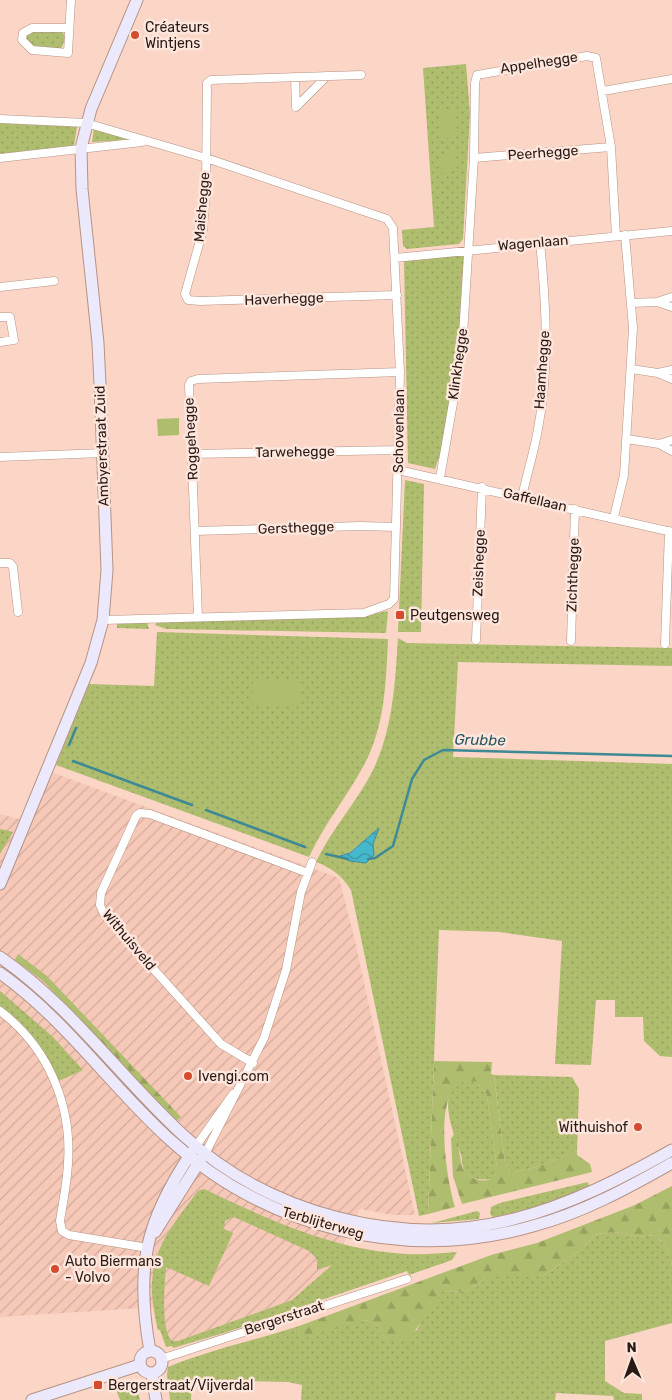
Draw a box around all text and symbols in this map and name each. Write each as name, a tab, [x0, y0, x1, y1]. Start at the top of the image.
place label: Créateurs Wintjens	[145, 19, 209, 52]
marker: Créateurs Wintjens	[129, 29, 141, 41]
street label: Appelhegge	[499, 48, 579, 78]
street label: Peerhegge	[507, 142, 579, 164]
street label: Maishegge	[190, 171, 214, 243]
street label: Wagenlaan	[497, 231, 569, 255]
street label: Haverhegge	[244, 289, 324, 309]
street label: Klinkhegge	[445, 327, 471, 401]
street label: Haamhegge	[531, 330, 553, 410]
street label: Ambyerstraat Zuid	[91, 385, 113, 507]
street label: Schovenlaan	[390, 389, 408, 473]
street label: Roggehegge	[180, 397, 202, 481]
street label: Tarwehegge	[255, 443, 335, 461]
street label: Gaffellaan	[501, 484, 569, 516]
street label: Gersthegge	[258, 518, 335, 538]
street label: Zeishegge	[469, 529, 489, 597]
street label: Zichthegge	[563, 537, 583, 612]
place label: Peutgensweg	[410, 607, 500, 624]
marker: Peutgensweg	[394, 609, 406, 621]
water label: Grubbe	[454, 731, 506, 749]
street label: Withuisveld	[99, 906, 159, 974]
place label: Ivengi.com	[198, 1068, 269, 1085]
marker: Ivengi.com	[182, 1070, 194, 1082]
place label: Withuishof	[559, 1119, 629, 1136]
marker: Withuishof	[632, 1121, 644, 1133]
street label: Terblijterweg	[280, 1203, 366, 1243]
place label: Auto Biermans - Volvo	[65, 1253, 161, 1286]
marker: Auto Biermans - Volvo	[49, 1263, 61, 1275]
street label: Bergerstraat	[242, 1297, 326, 1339]
north arrow	[607, 1335, 657, 1385]
text: N	[626, 1339, 637, 1356]
place label: Bergerstraat/Vijverdal	[108, 1377, 253, 1394]
marker: Bergerstraat/Vijverdal	[92, 1379, 104, 1391]

